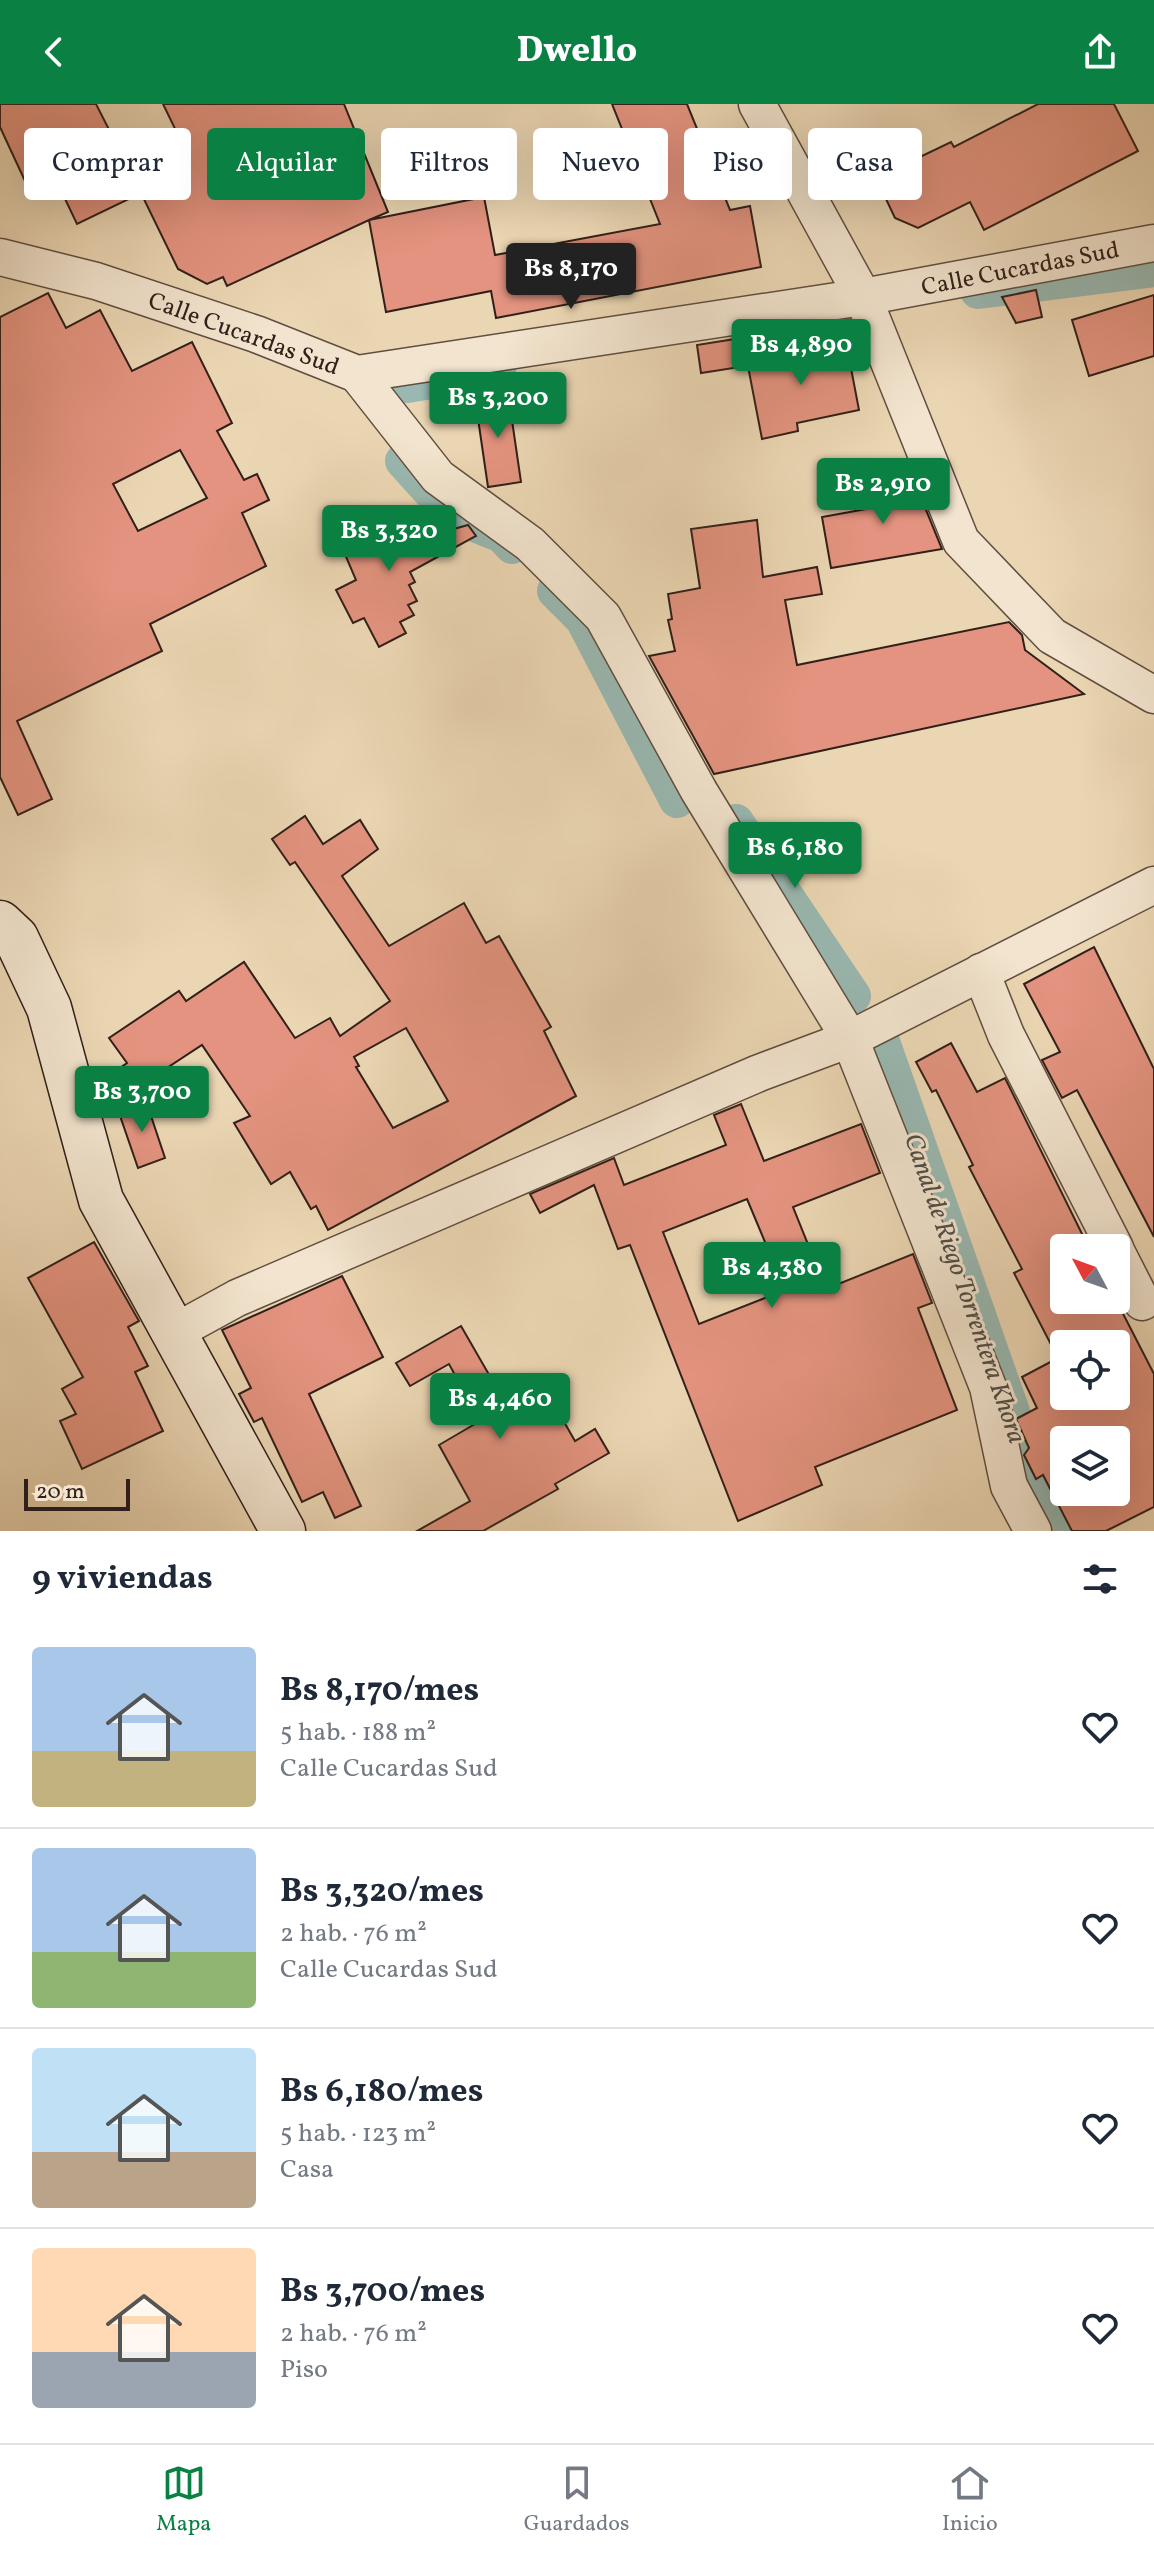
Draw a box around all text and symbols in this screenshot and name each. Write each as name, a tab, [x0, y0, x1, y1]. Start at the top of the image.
text: Dwello	[517, 27, 637, 77]
icon: back	[32, 30, 76, 74]
icon: share	[1078, 30, 1122, 74]
chip: Comprar	[24, 128, 191, 200]
chip: Alquilar	[207, 128, 365, 200]
chip: Filtros	[381, 128, 517, 200]
chip: Nuevo	[533, 128, 668, 200]
chip: Piso	[684, 128, 792, 200]
chip: Casa	[808, 128, 922, 200]
street label: Calle Cucardas Sud	[918, 234, 1122, 306]
pin: Bs 8,170	[488, 243, 654, 311]
text: Bs 8,170	[524, 251, 618, 287]
street label: Calle Cucardas Sud	[143, 285, 344, 385]
pin: Bs 4,890	[718, 319, 884, 387]
text: Bs 4,890	[750, 327, 852, 363]
pin: Bs 3,200	[415, 372, 581, 440]
text: Bs 3,200	[447, 380, 549, 416]
pin: Bs 2,910	[800, 458, 966, 526]
text: Bs 2,910	[835, 466, 931, 502]
pin: Bs 3,320	[306, 505, 472, 573]
text: Bs 3,320	[340, 513, 438, 549]
pin: Bs 6,180	[712, 822, 878, 890]
text: Bs 6,180	[746, 830, 844, 866]
pin: Bs 3,700	[59, 1066, 225, 1134]
text: Bs 3,700	[93, 1074, 191, 1110]
water label: Canal de Riego Torrentera Khora	[894, 1129, 1034, 1448]
north arrow	[1050, 1234, 1130, 1314]
map controls	[1050, 1234, 1130, 1506]
pin: Bs 4,380	[689, 1242, 855, 1310]
text: Bs 4,380	[722, 1250, 822, 1286]
button: locate	[1050, 1330, 1130, 1410]
pin: Bs 4,460	[417, 1373, 583, 1441]
text: Bs 4,460	[448, 1381, 552, 1417]
button: layers	[1050, 1426, 1130, 1506]
scale bar	[24, 1475, 130, 1511]
text: 20 m	[36, 1477, 85, 1508]
text: 9 viviendas	[32, 1556, 213, 1603]
icon: filters	[1078, 1557, 1122, 1601]
text: Bs 8,170/mes	[280, 1668, 479, 1715]
icon: home	[96, 1679, 192, 1775]
icon: heart	[1078, 1705, 1122, 1749]
text: 5 hab. · 188 m²	[280, 1715, 436, 1751]
text: Calle Cucardas Sud	[280, 1751, 498, 1787]
text: Bs 3,320/mes	[280, 1869, 484, 1916]
icon: home	[96, 1880, 192, 1976]
icon: heart	[1078, 1906, 1122, 1950]
text: 2 hab. · 76 m²	[280, 1916, 427, 1952]
text: Calle Cucardas Sud	[280, 1952, 498, 1988]
text: Bs 6,180/mes	[280, 2069, 483, 2116]
icon: home	[96, 2080, 192, 2176]
icon: heart	[1078, 2106, 1122, 2150]
text: 5 hab. · 123 m²	[280, 2116, 436, 2152]
text: Casa	[280, 2152, 334, 2188]
text: Bs 3,700/mes	[280, 2269, 485, 2316]
icon: home	[96, 2280, 192, 2376]
icon: heart	[1078, 2306, 1122, 2350]
text: 2 hab. · 76 m²	[280, 2316, 427, 2352]
text: Piso	[280, 2352, 328, 2388]
tab: Mapa	[156, 2461, 211, 2540]
tab: Guardados	[524, 2461, 629, 2540]
tab: Inicio	[942, 2461, 998, 2540]

